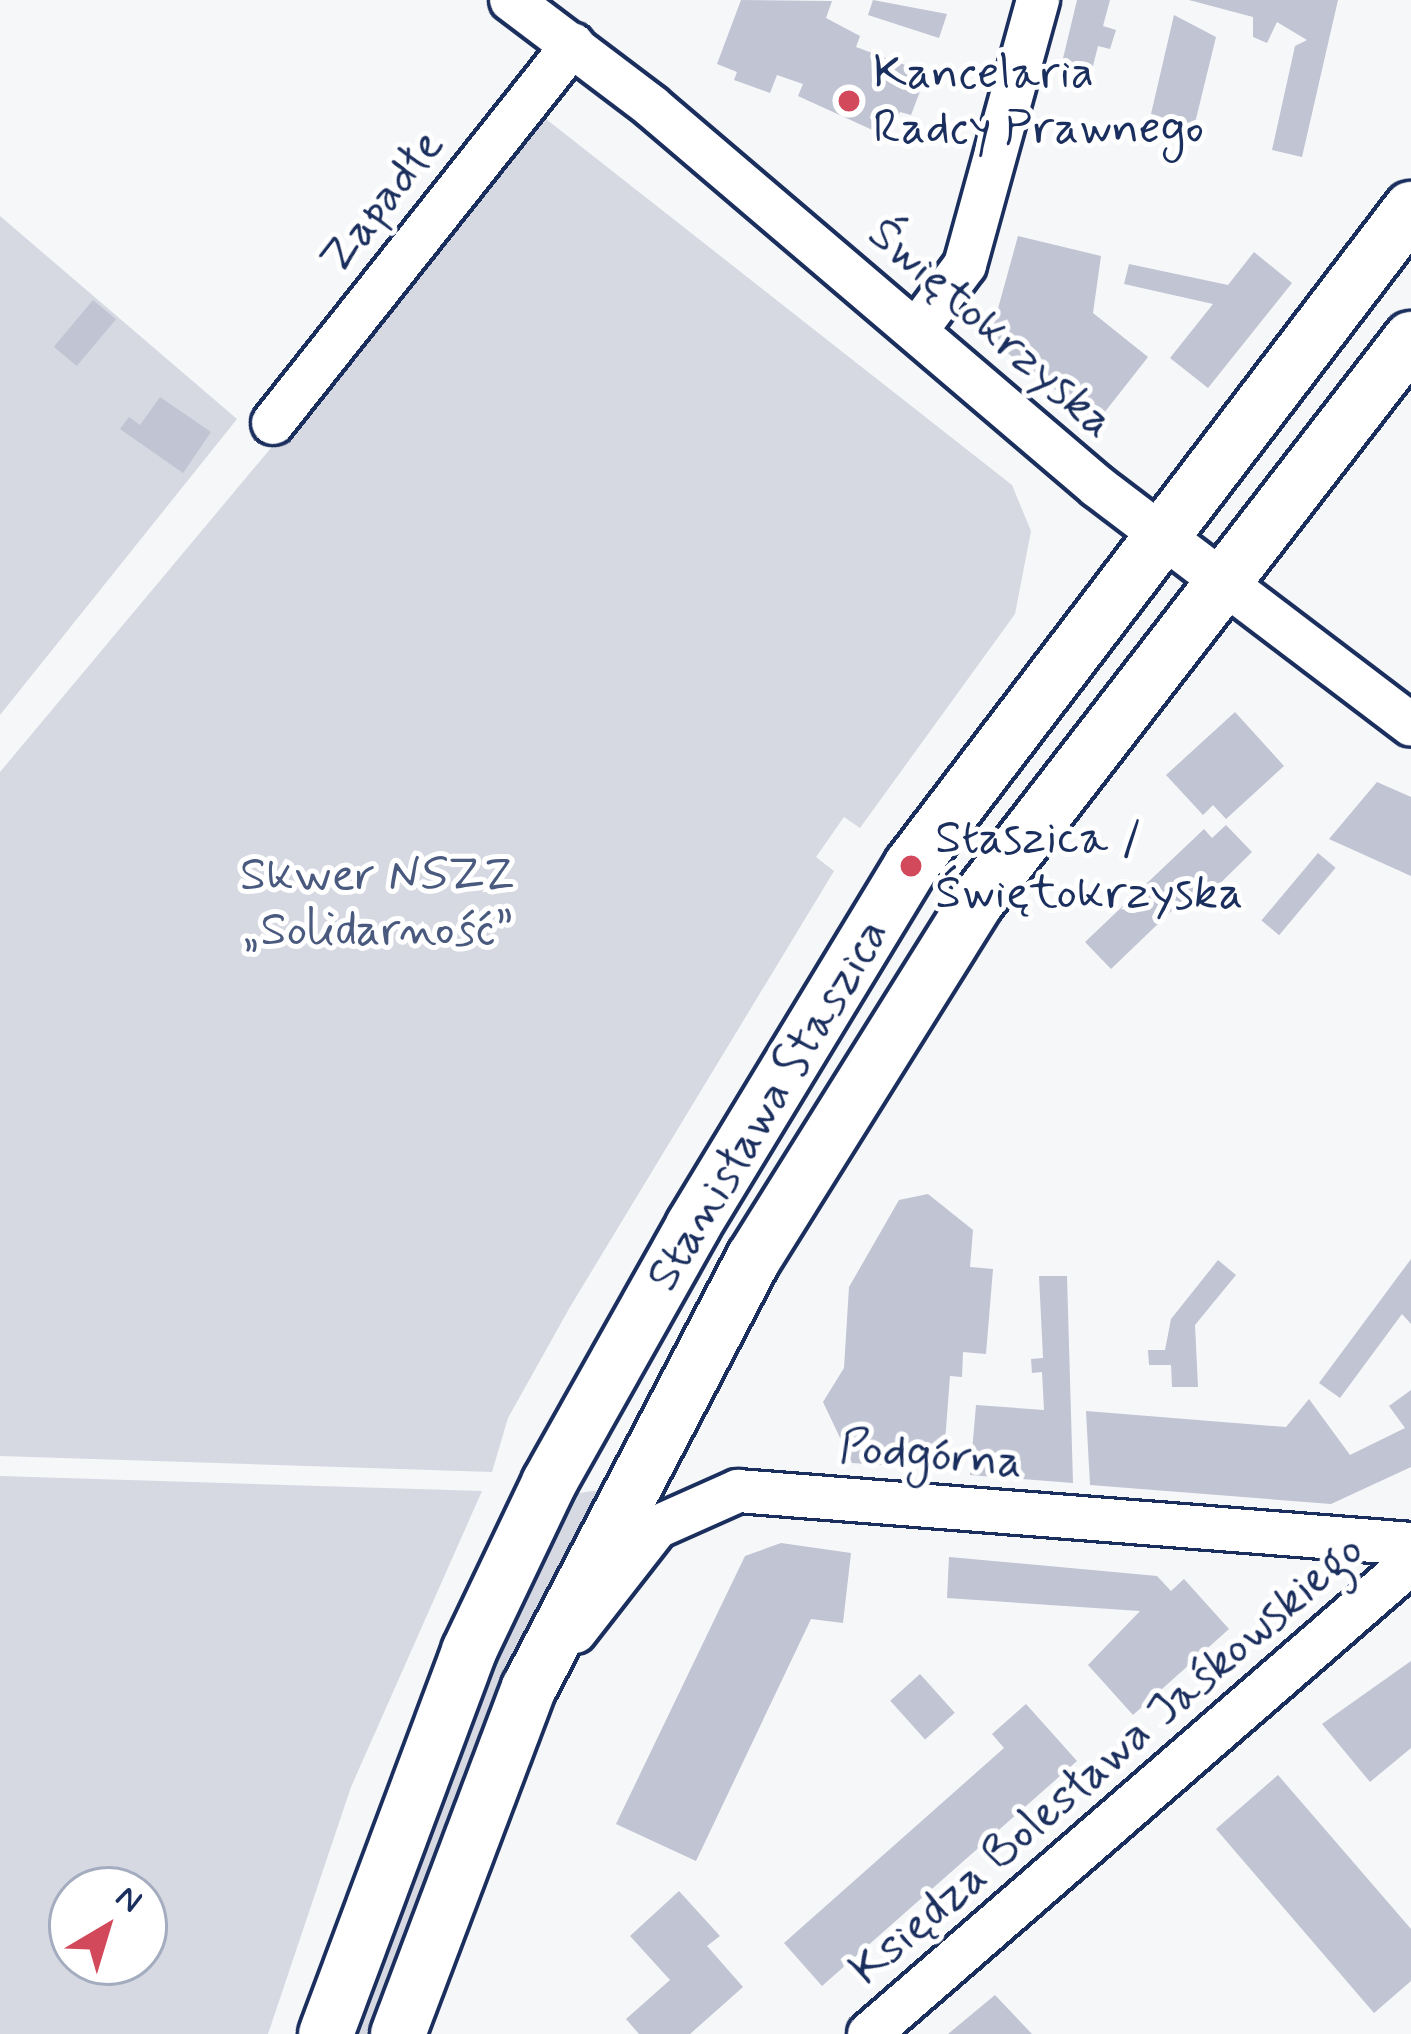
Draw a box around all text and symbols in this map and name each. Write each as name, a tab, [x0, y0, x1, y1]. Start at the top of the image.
place label: Kancelaria Radcy Prawnego	[873, 44, 1202, 157]
marker: Kancelaria Radcy Prawnego	[836, 88, 862, 114]
street label: Zapadłe	[307, 118, 457, 286]
street label: Świętokrzyska	[856, 205, 1126, 451]
place label: Staszica / Świętokrzyska	[935, 809, 1243, 922]
park label: Skwer NSZZ „Solidarność”	[239, 846, 515, 959]
marker: Staszica / Świętokrzyska	[898, 853, 924, 879]
street label: Stanisława Staszica	[635, 909, 901, 1301]
street label: Podgórna	[837, 1418, 1025, 1492]
street label: Księdza Bolesława Jaśkowskiego	[840, 1522, 1374, 1998]
north arrow	[48, 1866, 168, 1986]
text: N	[106, 1876, 151, 1924]

